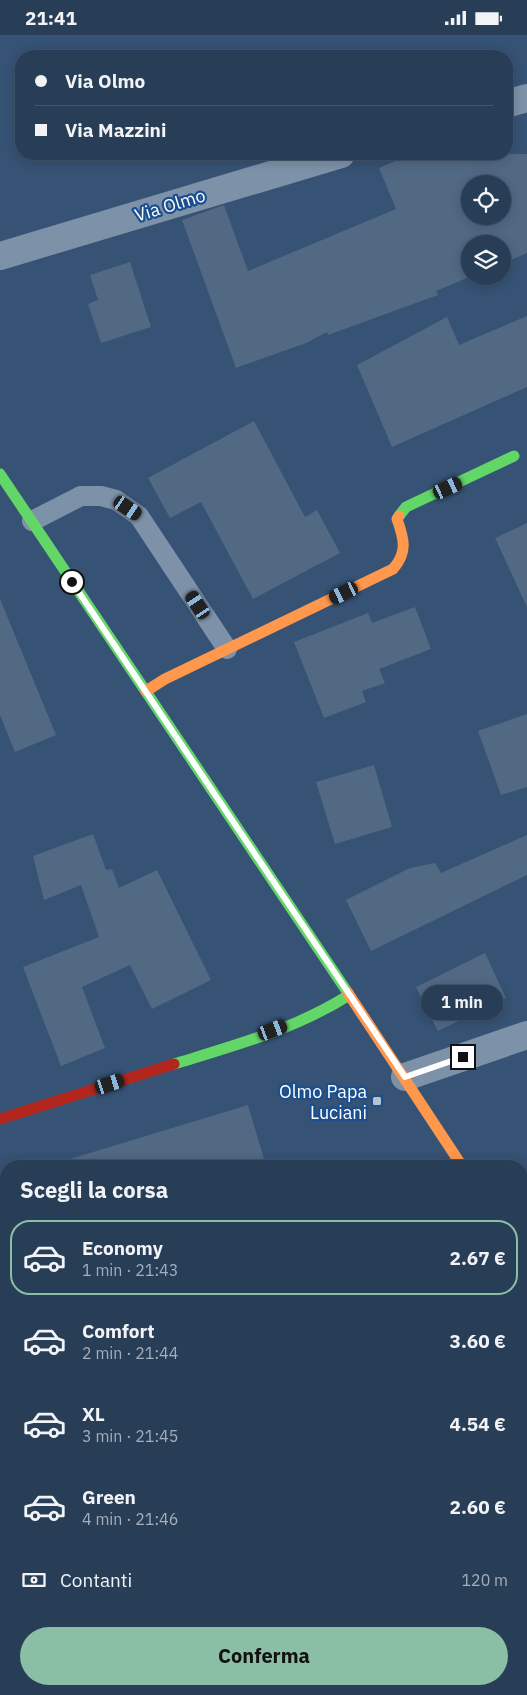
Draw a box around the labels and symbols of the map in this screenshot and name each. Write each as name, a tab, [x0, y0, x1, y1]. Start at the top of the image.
street label: Via Olmo	[132, 183, 208, 227]
car	[431, 475, 464, 501]
car	[111, 493, 144, 523]
route start	[61, 571, 83, 593]
car	[327, 580, 360, 606]
car	[183, 588, 212, 622]
callout: 1 min	[422, 985, 504, 1019]
car	[256, 1018, 289, 1042]
route end	[452, 1046, 474, 1068]
car	[93, 1072, 126, 1096]
place label: Olmo Papa Luciani	[279, 1080, 367, 1124]
marker: Olmo Papa Luciani	[371, 1095, 383, 1107]

